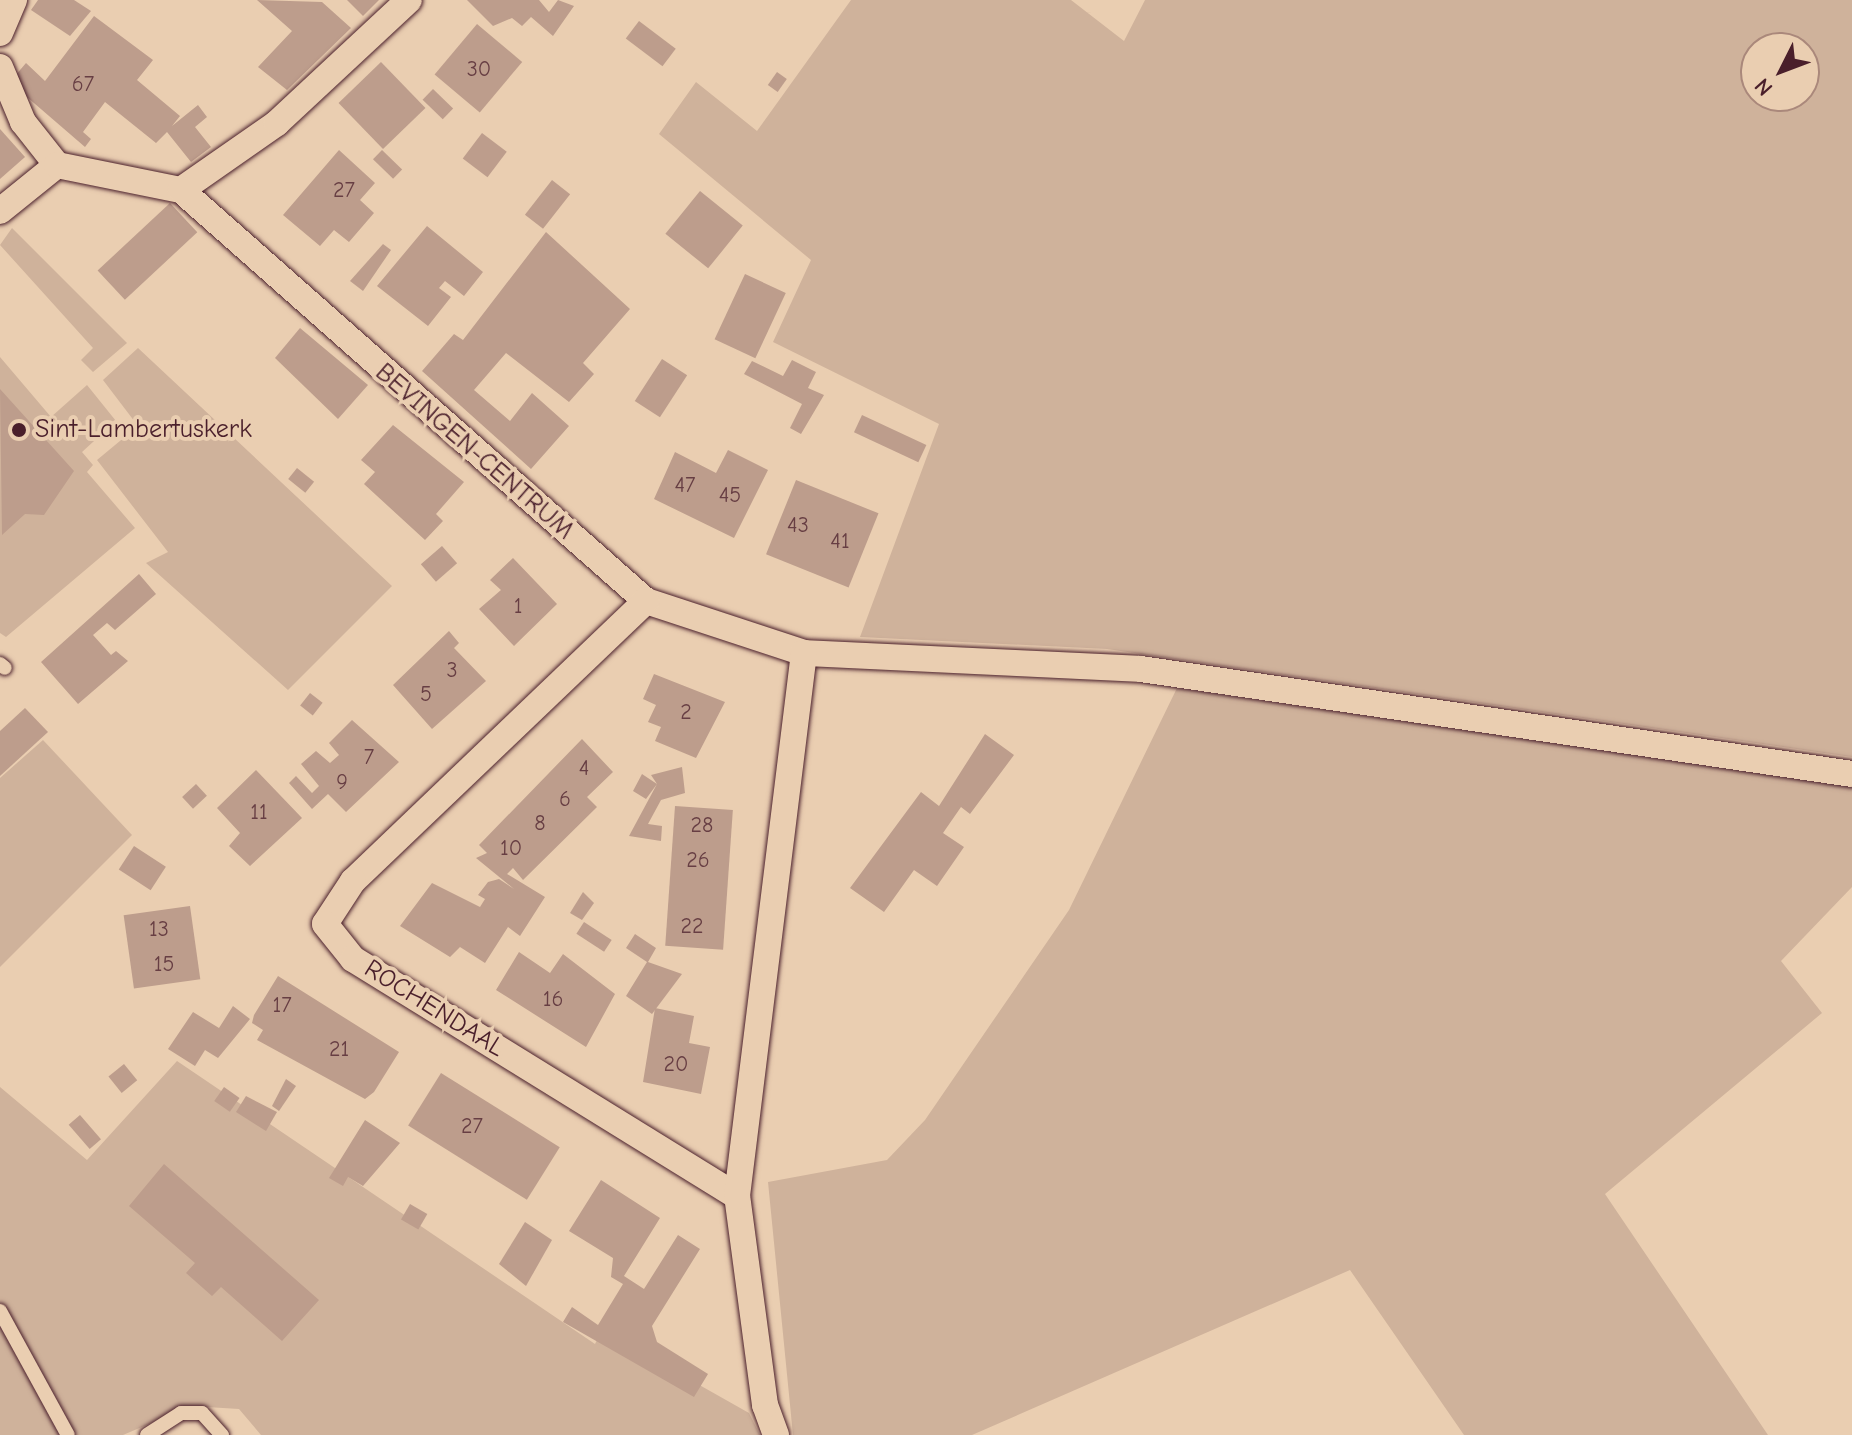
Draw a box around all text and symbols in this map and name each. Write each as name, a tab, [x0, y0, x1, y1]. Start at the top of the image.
north arrow	[1740, 32, 1820, 112]
house number: 30	[467, 57, 491, 83]
house number: 67	[72, 72, 94, 98]
text: N	[1749, 73, 1778, 101]
house number: 27	[333, 178, 355, 204]
street label: BEVINGEN-CENTRUM	[368, 357, 580, 547]
place label: Sint-Lambertuskerk	[35, 414, 252, 446]
marker: Sint-Lambertuskerk	[10, 421, 28, 439]
house number: 47	[674, 473, 696, 499]
house number: 45	[719, 483, 741, 509]
house number: 43	[787, 513, 809, 539]
house number: 41	[830, 529, 850, 555]
house number: 1	[514, 594, 522, 620]
house number: 3	[446, 658, 458, 684]
house number: 5	[420, 682, 432, 708]
house number: 2	[680, 700, 692, 726]
house number: 7	[364, 745, 374, 771]
house number: 4	[579, 756, 589, 782]
house number: 9	[336, 770, 348, 796]
house number: 6	[559, 787, 571, 813]
house number: 11	[250, 800, 268, 826]
house number: 8	[534, 811, 546, 837]
house number: 28	[691, 813, 713, 839]
house number: 10	[500, 836, 522, 862]
house number: 26	[686, 848, 710, 874]
house number: 22	[680, 914, 704, 940]
house number: 13	[149, 917, 169, 943]
house number: 15	[154, 952, 174, 978]
street label: ROCHENDAAL	[358, 954, 510, 1064]
house number: 16	[543, 987, 563, 1013]
house number: 17	[272, 993, 292, 1019]
house number: 21	[329, 1037, 349, 1063]
house number: 20	[664, 1052, 688, 1078]
house number: 27	[461, 1114, 483, 1140]

